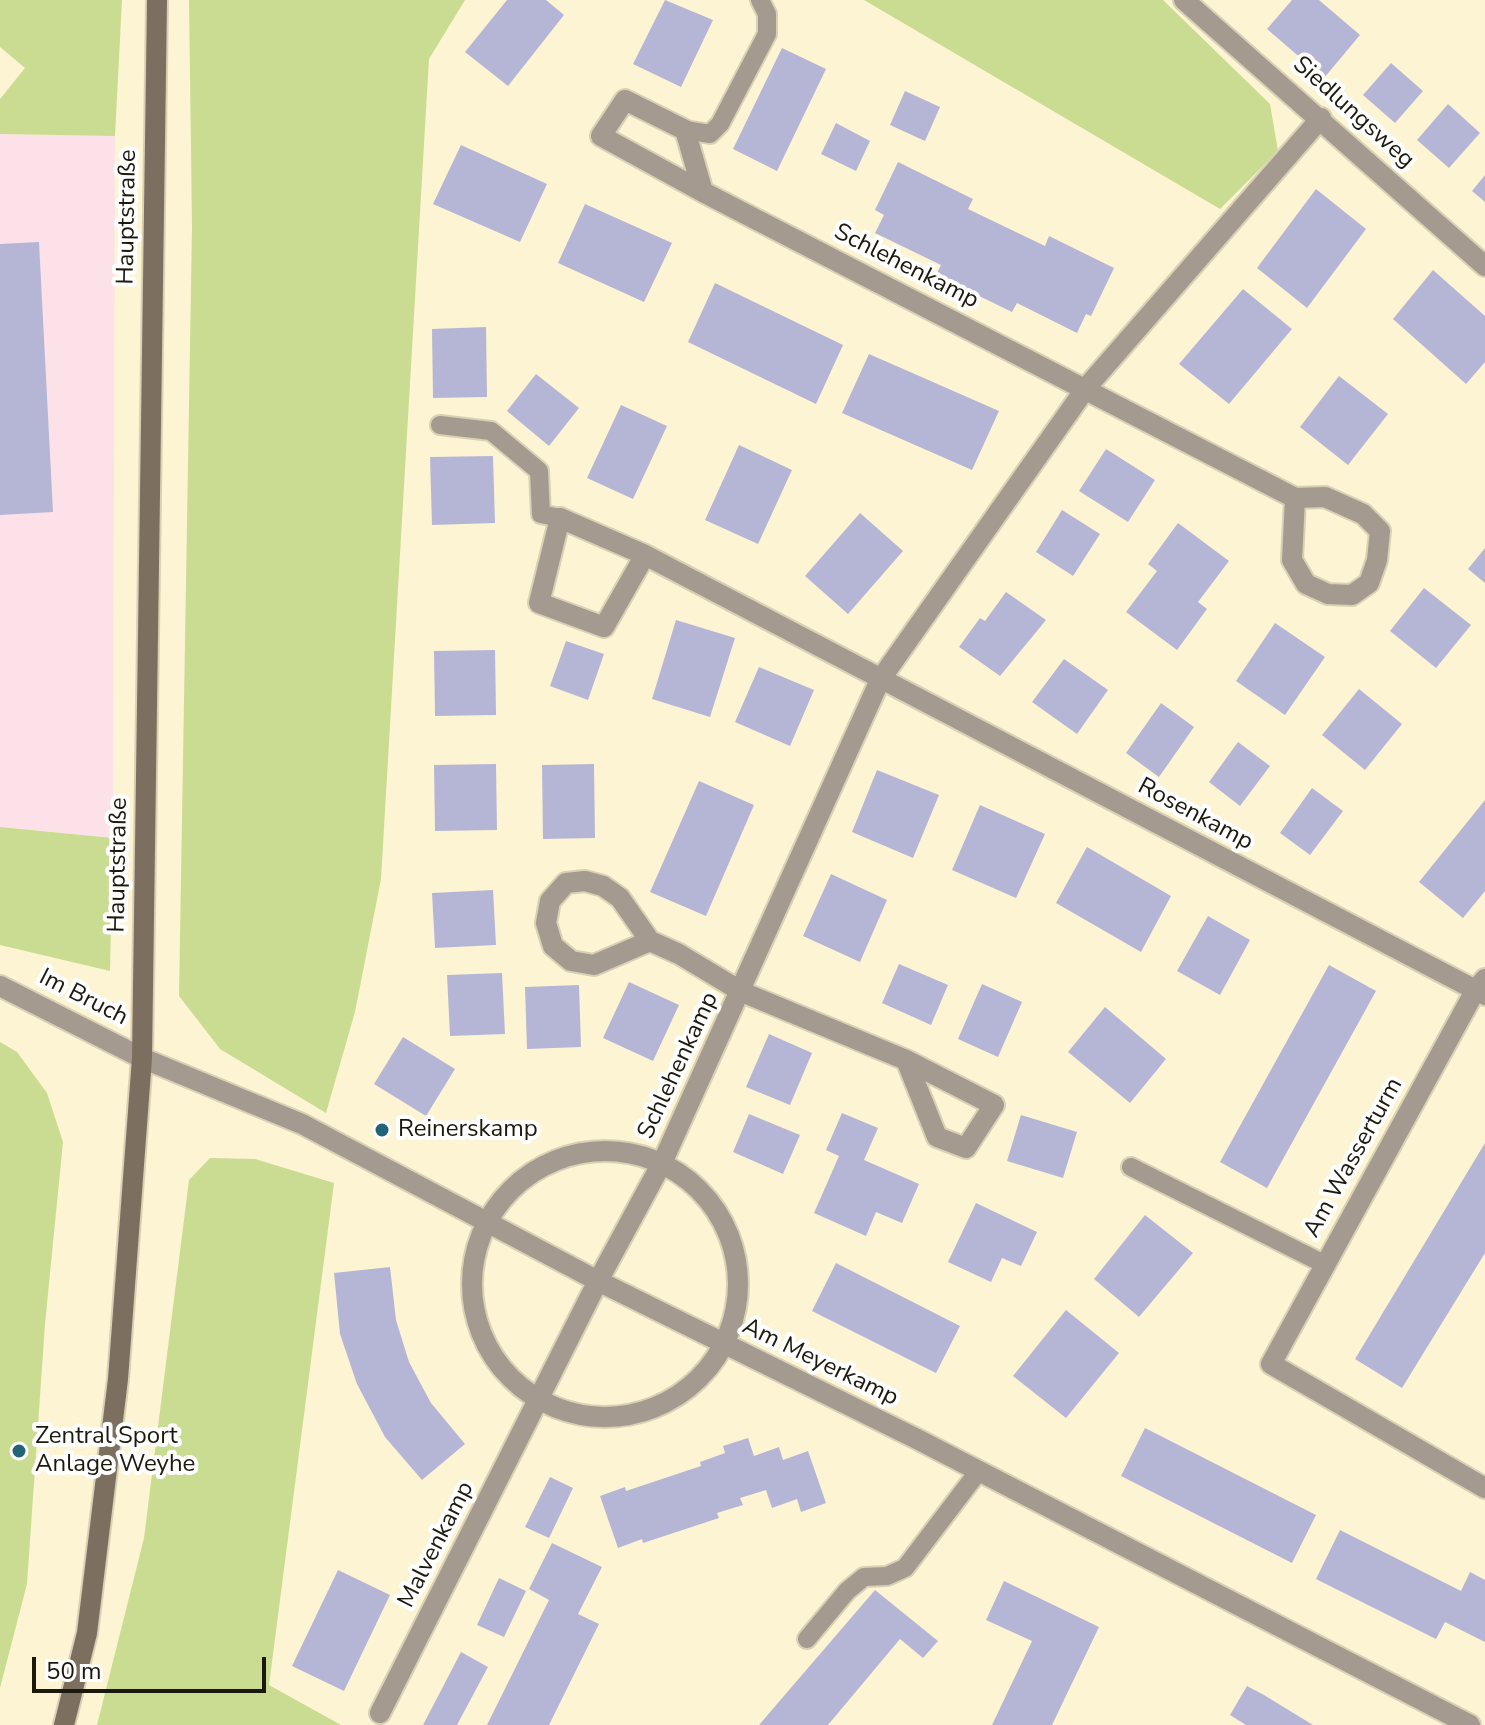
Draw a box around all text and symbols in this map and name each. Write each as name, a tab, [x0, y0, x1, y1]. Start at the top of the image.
street label: Siedlungsweg	[1286, 51, 1420, 175]
street label: Hauptstraße	[112, 149, 144, 285]
street label: Schlehenkamp	[829, 218, 983, 316]
street label: Rosenkamp	[1133, 773, 1257, 857]
street label: Hauptstraße	[103, 797, 135, 933]
street label: Im Bruch	[34, 963, 132, 1033]
street label: Schlehenkamp	[632, 988, 726, 1144]
street label: Am Wasserturm	[1298, 1073, 1410, 1243]
place label: Reinerskamp	[398, 1116, 538, 1144]
marker: Reinerskamp	[373, 1121, 391, 1139]
street label: Am Meyerkamp	[737, 1313, 903, 1413]
place label: Zentral Sport Anlage Weyhe	[35, 1423, 195, 1479]
marker: Zentral Sport Anlage Weyhe	[10, 1442, 28, 1460]
street label: Malvenkamp	[393, 1477, 481, 1613]
scale bar	[36, 1641, 270, 1691]
text: 50 m	[46, 1655, 102, 1687]

